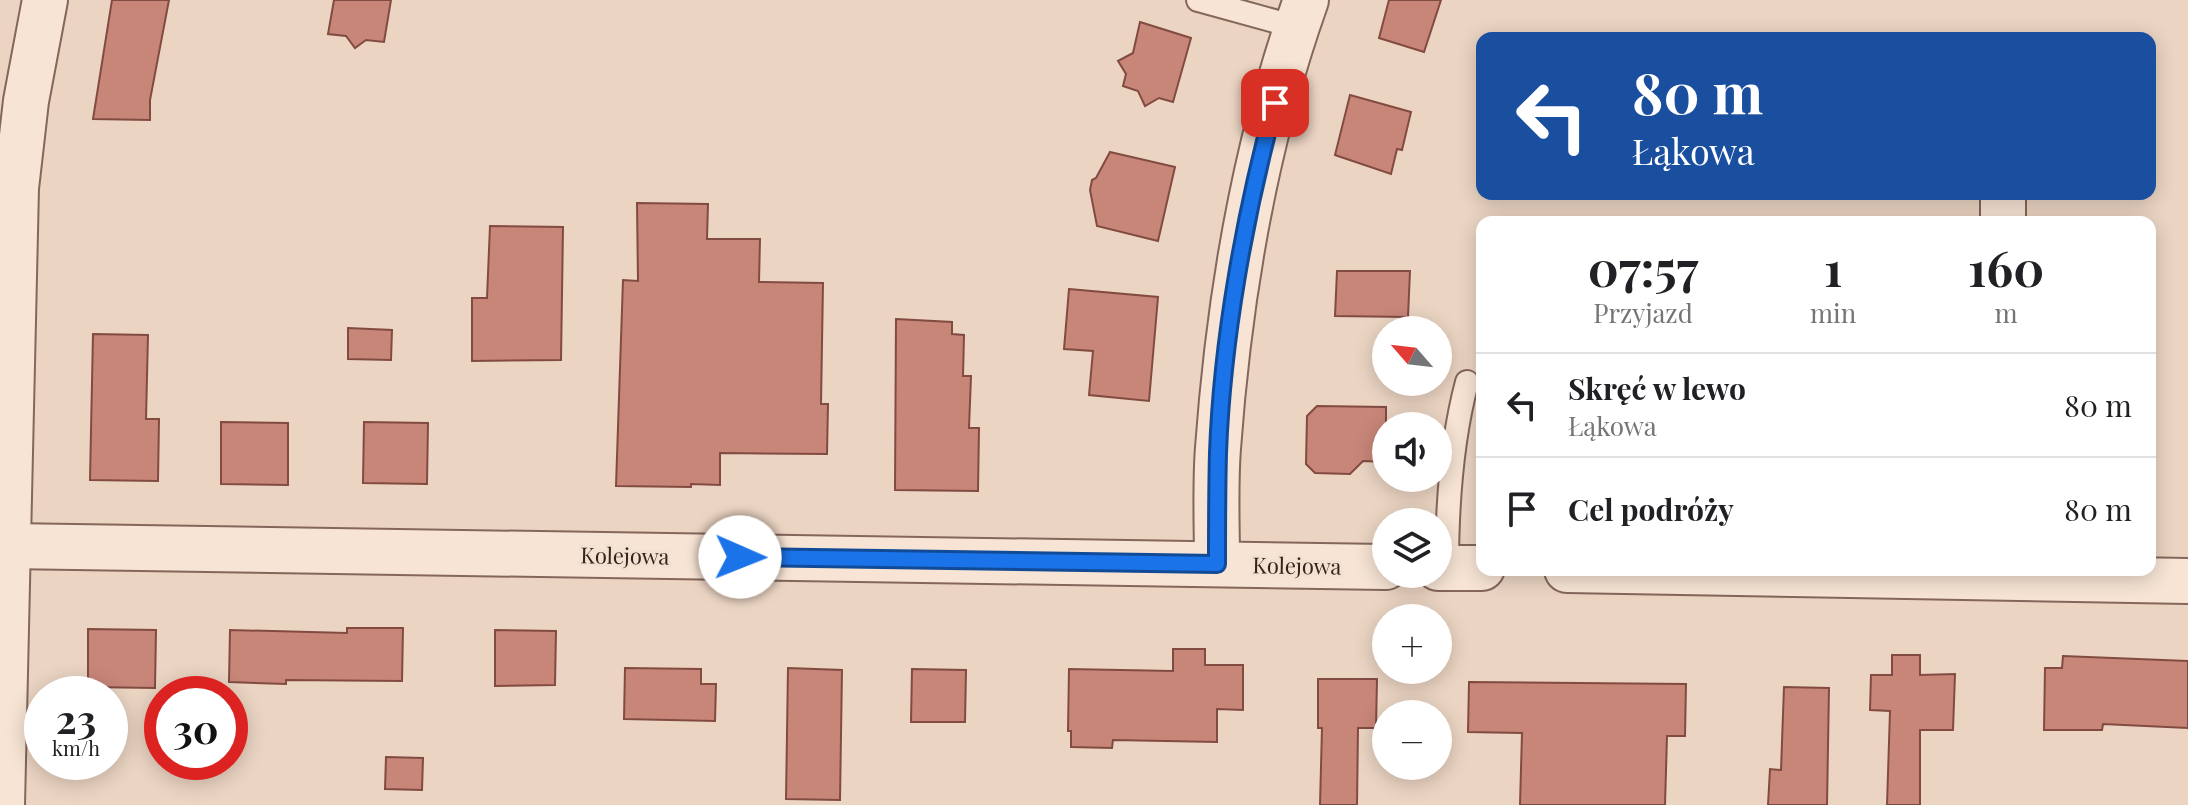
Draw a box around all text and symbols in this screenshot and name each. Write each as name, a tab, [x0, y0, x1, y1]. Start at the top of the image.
text: 80 m	[1632, 54, 1763, 129]
icon: left	[1500, 64, 1604, 168]
pin	[1241, 69, 1309, 137]
icon: arrive	[1253, 81, 1297, 125]
text: Łąkowa	[1632, 126, 1755, 174]
text: 07:57	[1588, 235, 1698, 299]
text: 1	[1824, 235, 1842, 299]
text: 160	[1968, 235, 2044, 299]
text: Przyjazd	[1593, 295, 1693, 330]
text: min	[1810, 295, 1856, 330]
text: m	[1995, 295, 2018, 330]
north arrow	[1372, 316, 1452, 396]
map controls	[1372, 316, 1452, 780]
text: Skręć w lewo	[1568, 368, 1746, 408]
icon: left	[1500, 383, 1544, 427]
text: 80 m	[2064, 385, 2132, 425]
text: Łąkowa	[1568, 408, 1657, 443]
button: sound	[1372, 412, 1452, 492]
icon: arrive	[1500, 487, 1544, 531]
text: Cel podróży	[1568, 489, 1734, 529]
text: 80 m	[2064, 489, 2132, 529]
button: layers	[1372, 508, 1452, 588]
position arrow	[698, 515, 782, 599]
street label: Kolejowa	[580, 539, 670, 571]
street label: Kolejowa	[1252, 549, 1342, 581]
button: +	[1372, 604, 1452, 684]
speed limit sign: 30	[144, 676, 248, 780]
text: 23	[56, 691, 96, 744]
button: −	[1372, 700, 1452, 780]
text: km/h	[52, 734, 100, 761]

